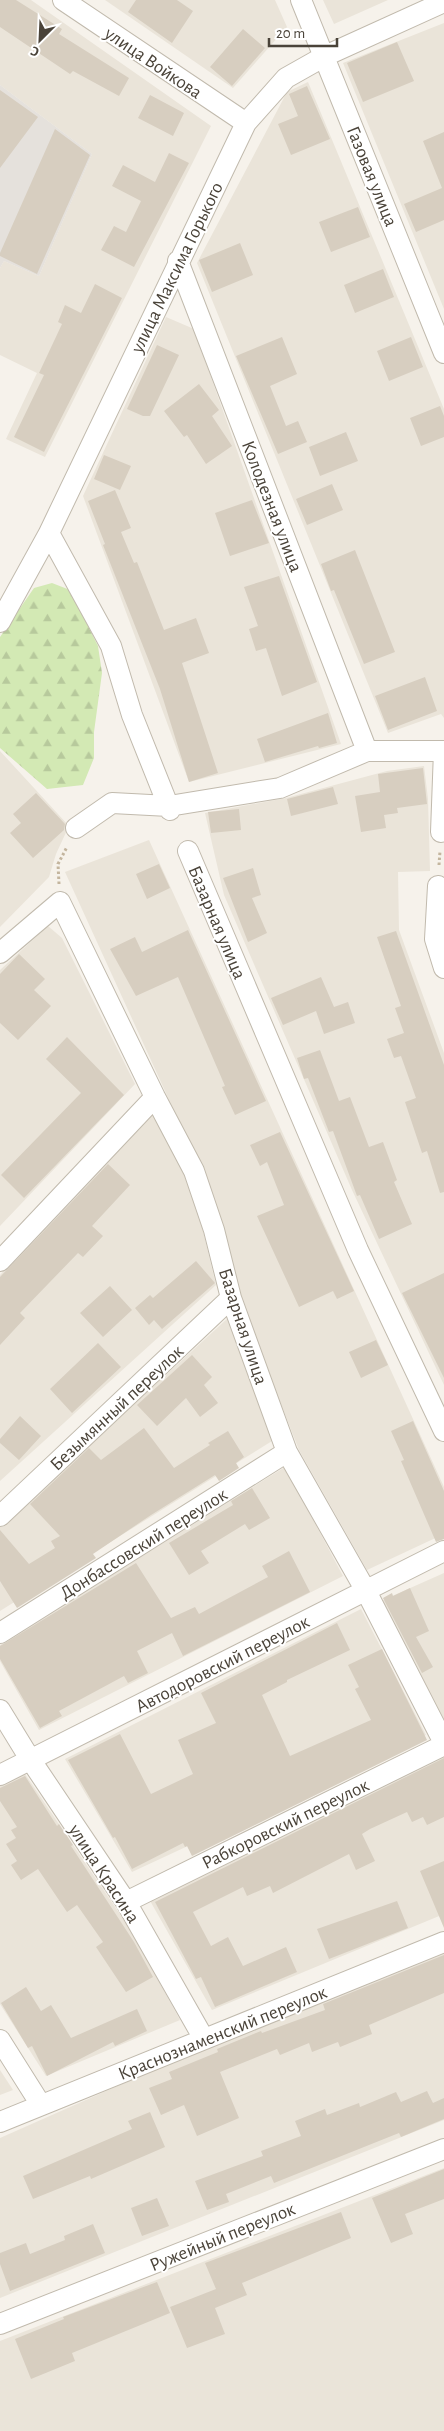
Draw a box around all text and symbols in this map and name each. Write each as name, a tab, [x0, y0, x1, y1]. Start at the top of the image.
north arrow	[15, 15, 65, 65]
scale bar	[269, 15, 336, 47]
street label: улица Войкова	[100, 23, 205, 103]
text: 20 m	[276, 26, 305, 41]
text: С	[29, 43, 42, 59]
street label: Газовая улица	[343, 124, 400, 230]
street label: улица Максима Горького	[127, 179, 227, 357]
street label: Колодезная улица	[238, 438, 305, 575]
street label: Базарная улица	[184, 863, 249, 982]
street label: Базарная улица	[215, 1266, 270, 1387]
street label: Безымянный переулок	[47, 1341, 188, 1475]
street label: Донбассовский переулок	[57, 1485, 231, 1604]
street label: Автодоровский переулок	[133, 1612, 313, 1716]
street label: Рабкоровский переулок	[199, 1776, 372, 1873]
street label: улица Красина	[64, 1820, 143, 1927]
street label: Краснознаменский переулок	[116, 1983, 330, 2084]
street label: Ружейный переулок	[147, 2199, 298, 2275]

